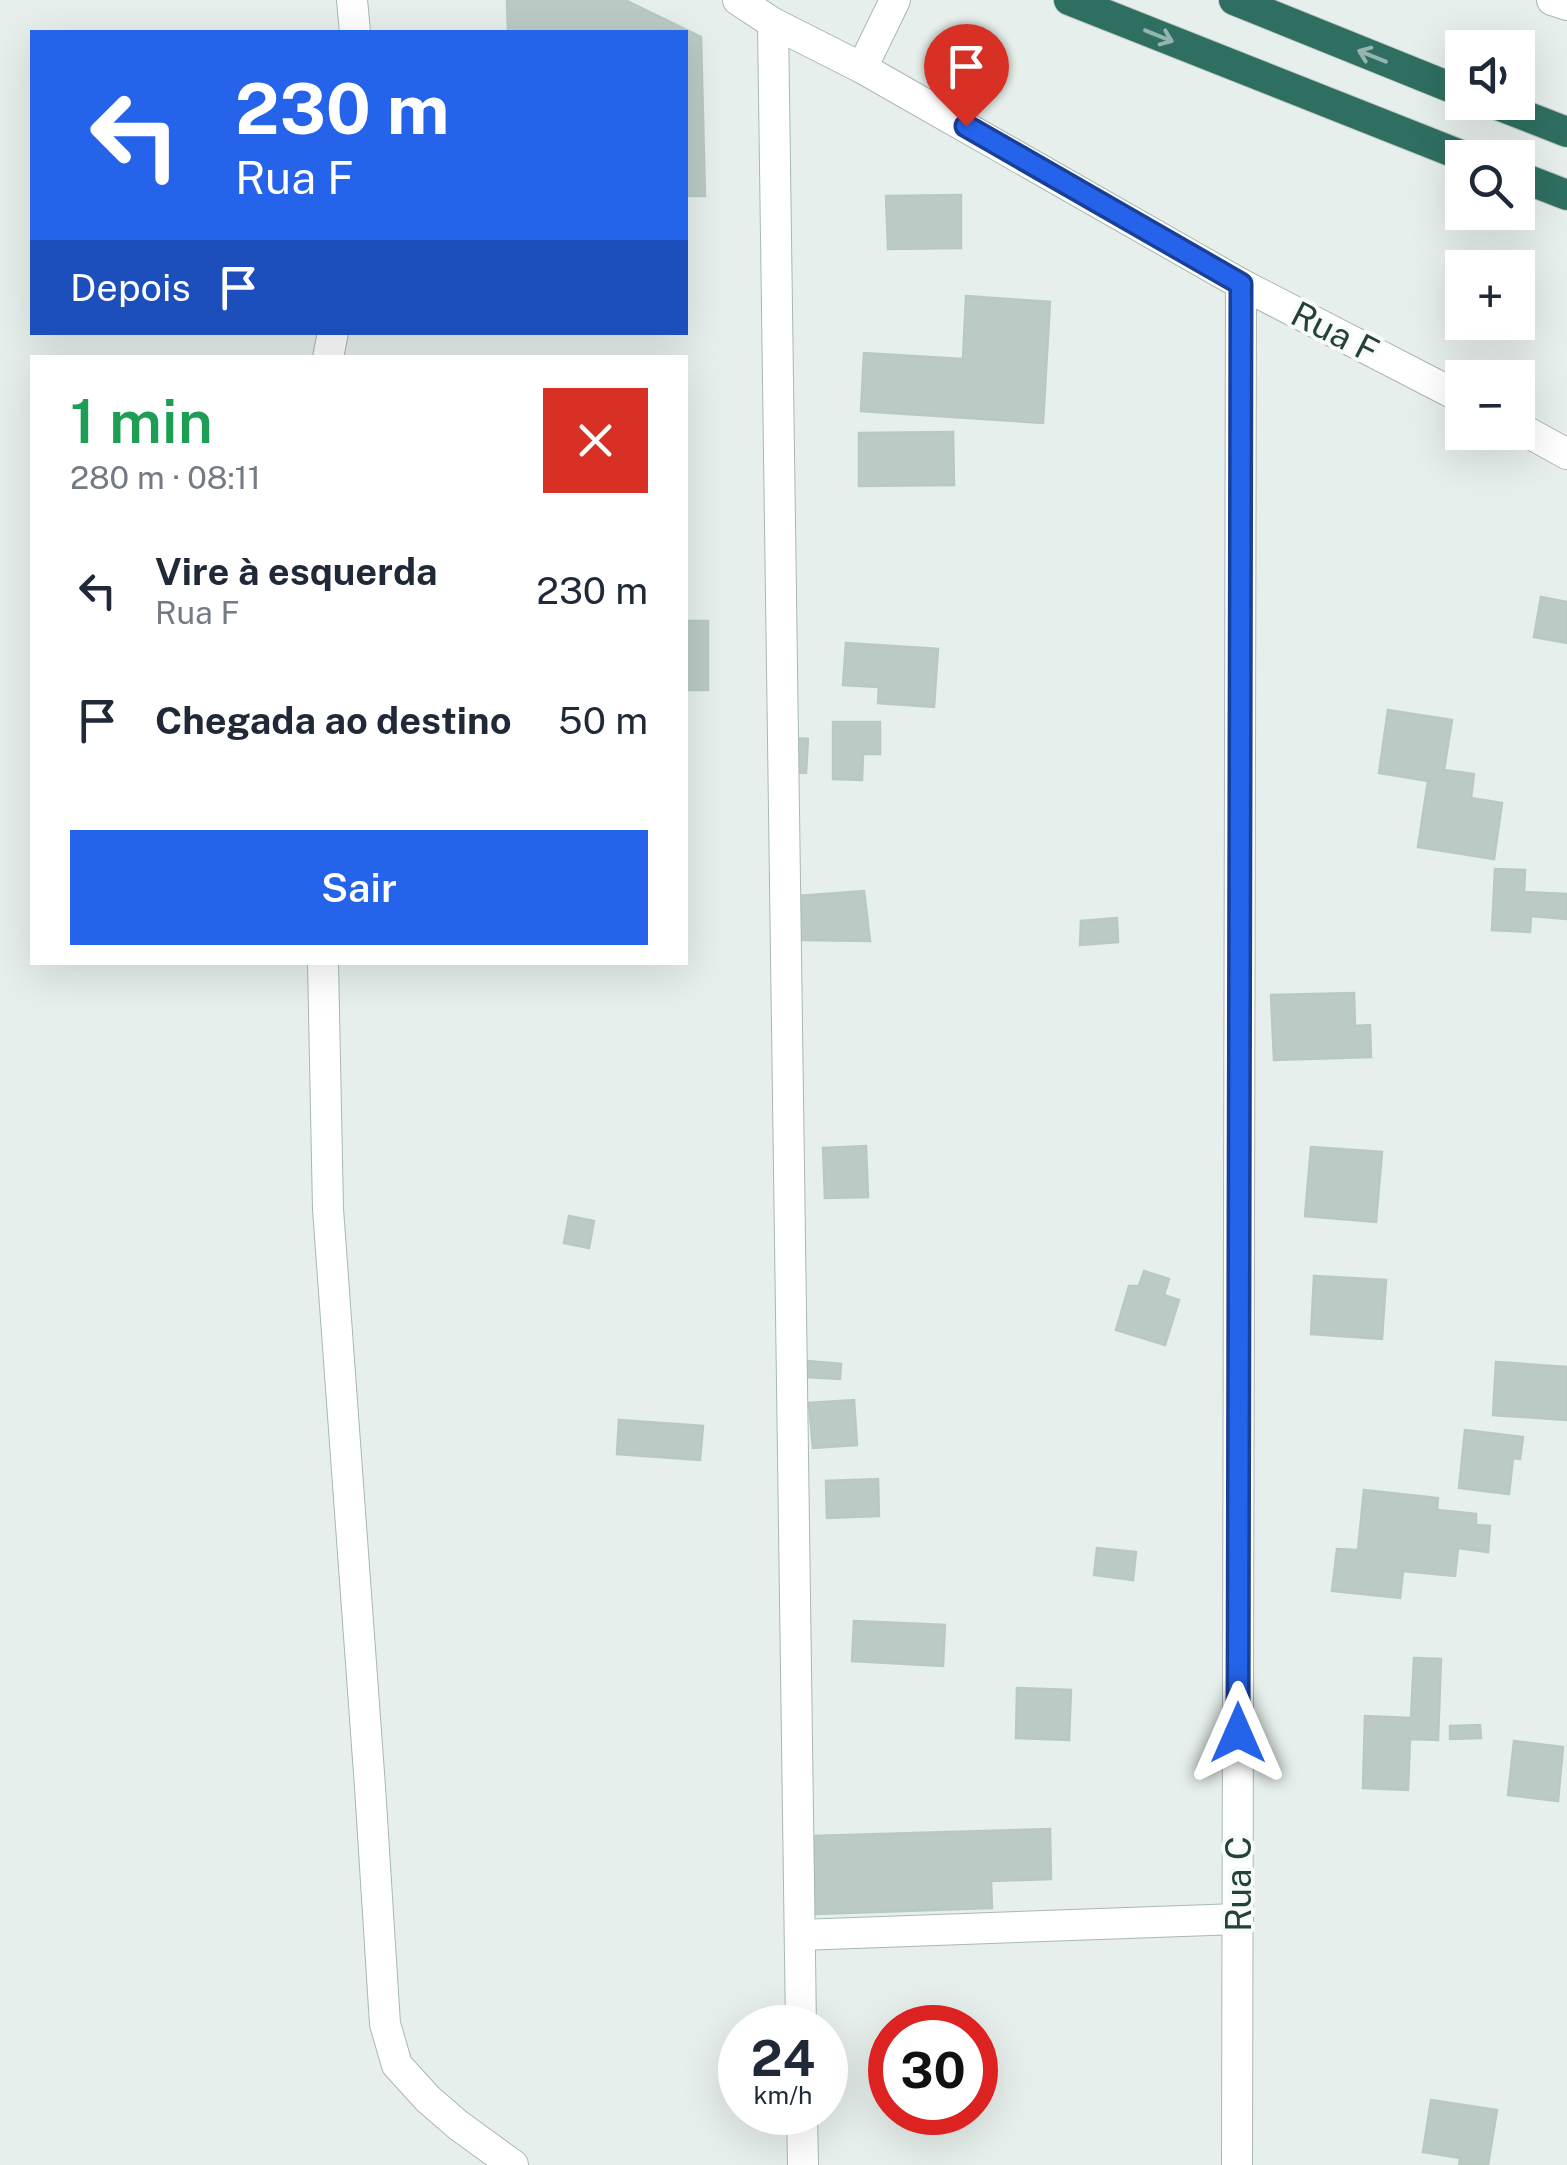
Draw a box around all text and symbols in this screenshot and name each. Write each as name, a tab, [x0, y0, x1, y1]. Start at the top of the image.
pin	[924, 24, 1009, 127]
one-way arrow	[1143, 29, 1174, 47]
map controls	[1445, 30, 1535, 450]
button: sound	[1445, 30, 1535, 120]
icon: arrive	[939, 39, 994, 94]
one-way arrow	[1357, 46, 1388, 64]
text: 230 m	[235, 67, 449, 150]
icon: left	[70, 70, 200, 200]
button: search	[1445, 140, 1535, 230]
text: Rua F	[235, 151, 354, 204]
button: +	[1445, 250, 1535, 340]
icon: arrive	[211, 260, 266, 315]
text: Depois	[70, 265, 191, 310]
street label: Rua F	[1285, 293, 1385, 371]
button: −	[1445, 360, 1535, 450]
text: 1 min	[70, 386, 213, 457]
button: close	[543, 388, 648, 493]
text: 280 m · 08:11	[70, 459, 261, 496]
text: Vire à esquerda	[155, 549, 438, 594]
icon: left	[70, 563, 125, 618]
text: 230 m	[536, 568, 648, 613]
text: Rua F	[155, 594, 239, 631]
icon: arrive	[70, 693, 125, 748]
text: Chegada ao destino	[155, 698, 512, 743]
text: 50 m	[558, 698, 648, 743]
button: Sair	[70, 830, 648, 945]
position arrow	[1186, 1681, 1290, 1785]
street label: Rua C	[1218, 1836, 1259, 1932]
speed limit sign: 30	[868, 2005, 998, 2135]
text: 24	[751, 2028, 815, 2087]
text: km/h	[754, 2080, 812, 2110]

